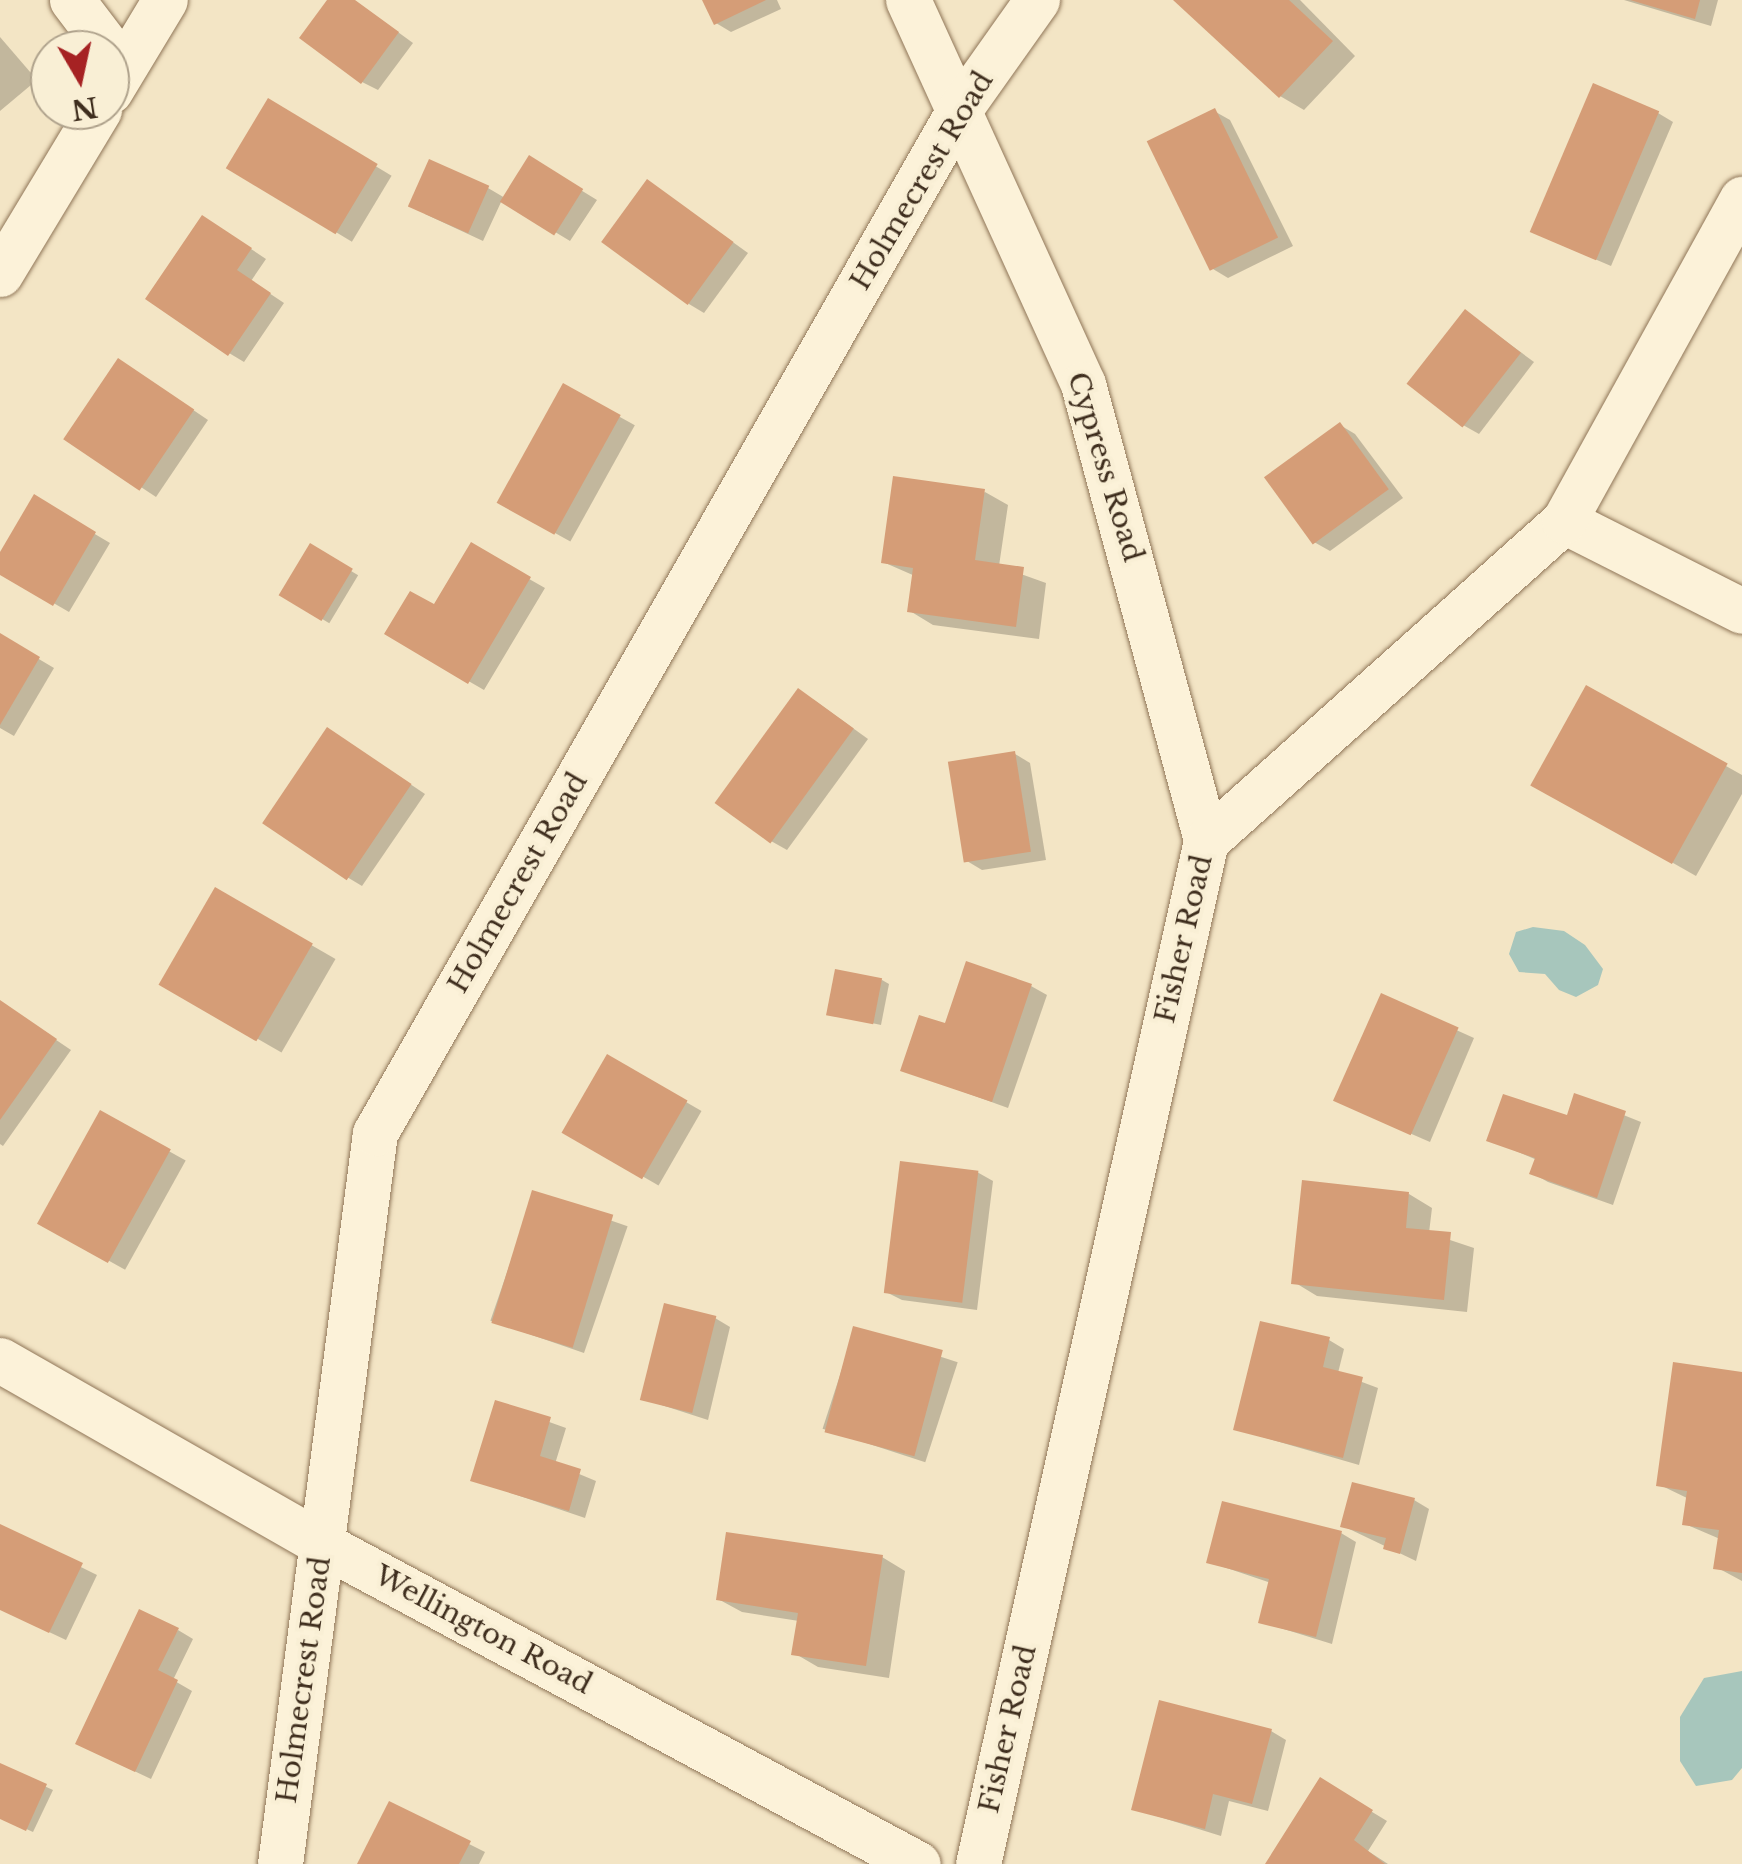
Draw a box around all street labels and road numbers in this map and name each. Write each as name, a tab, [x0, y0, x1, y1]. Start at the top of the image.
street label: Holmecrest Road	[844, 66, 1000, 296]
street label: Cypress Road	[1060, 368, 1150, 566]
street label: Holmecrest Road	[441, 767, 595, 999]
street label: Fisher Road	[1148, 851, 1220, 1027]
street label: Holmecrest Road	[270, 1555, 338, 1805]
street label: Wellington Road	[369, 1559, 597, 1701]
street label: Fisher Road	[972, 1641, 1044, 1817]

